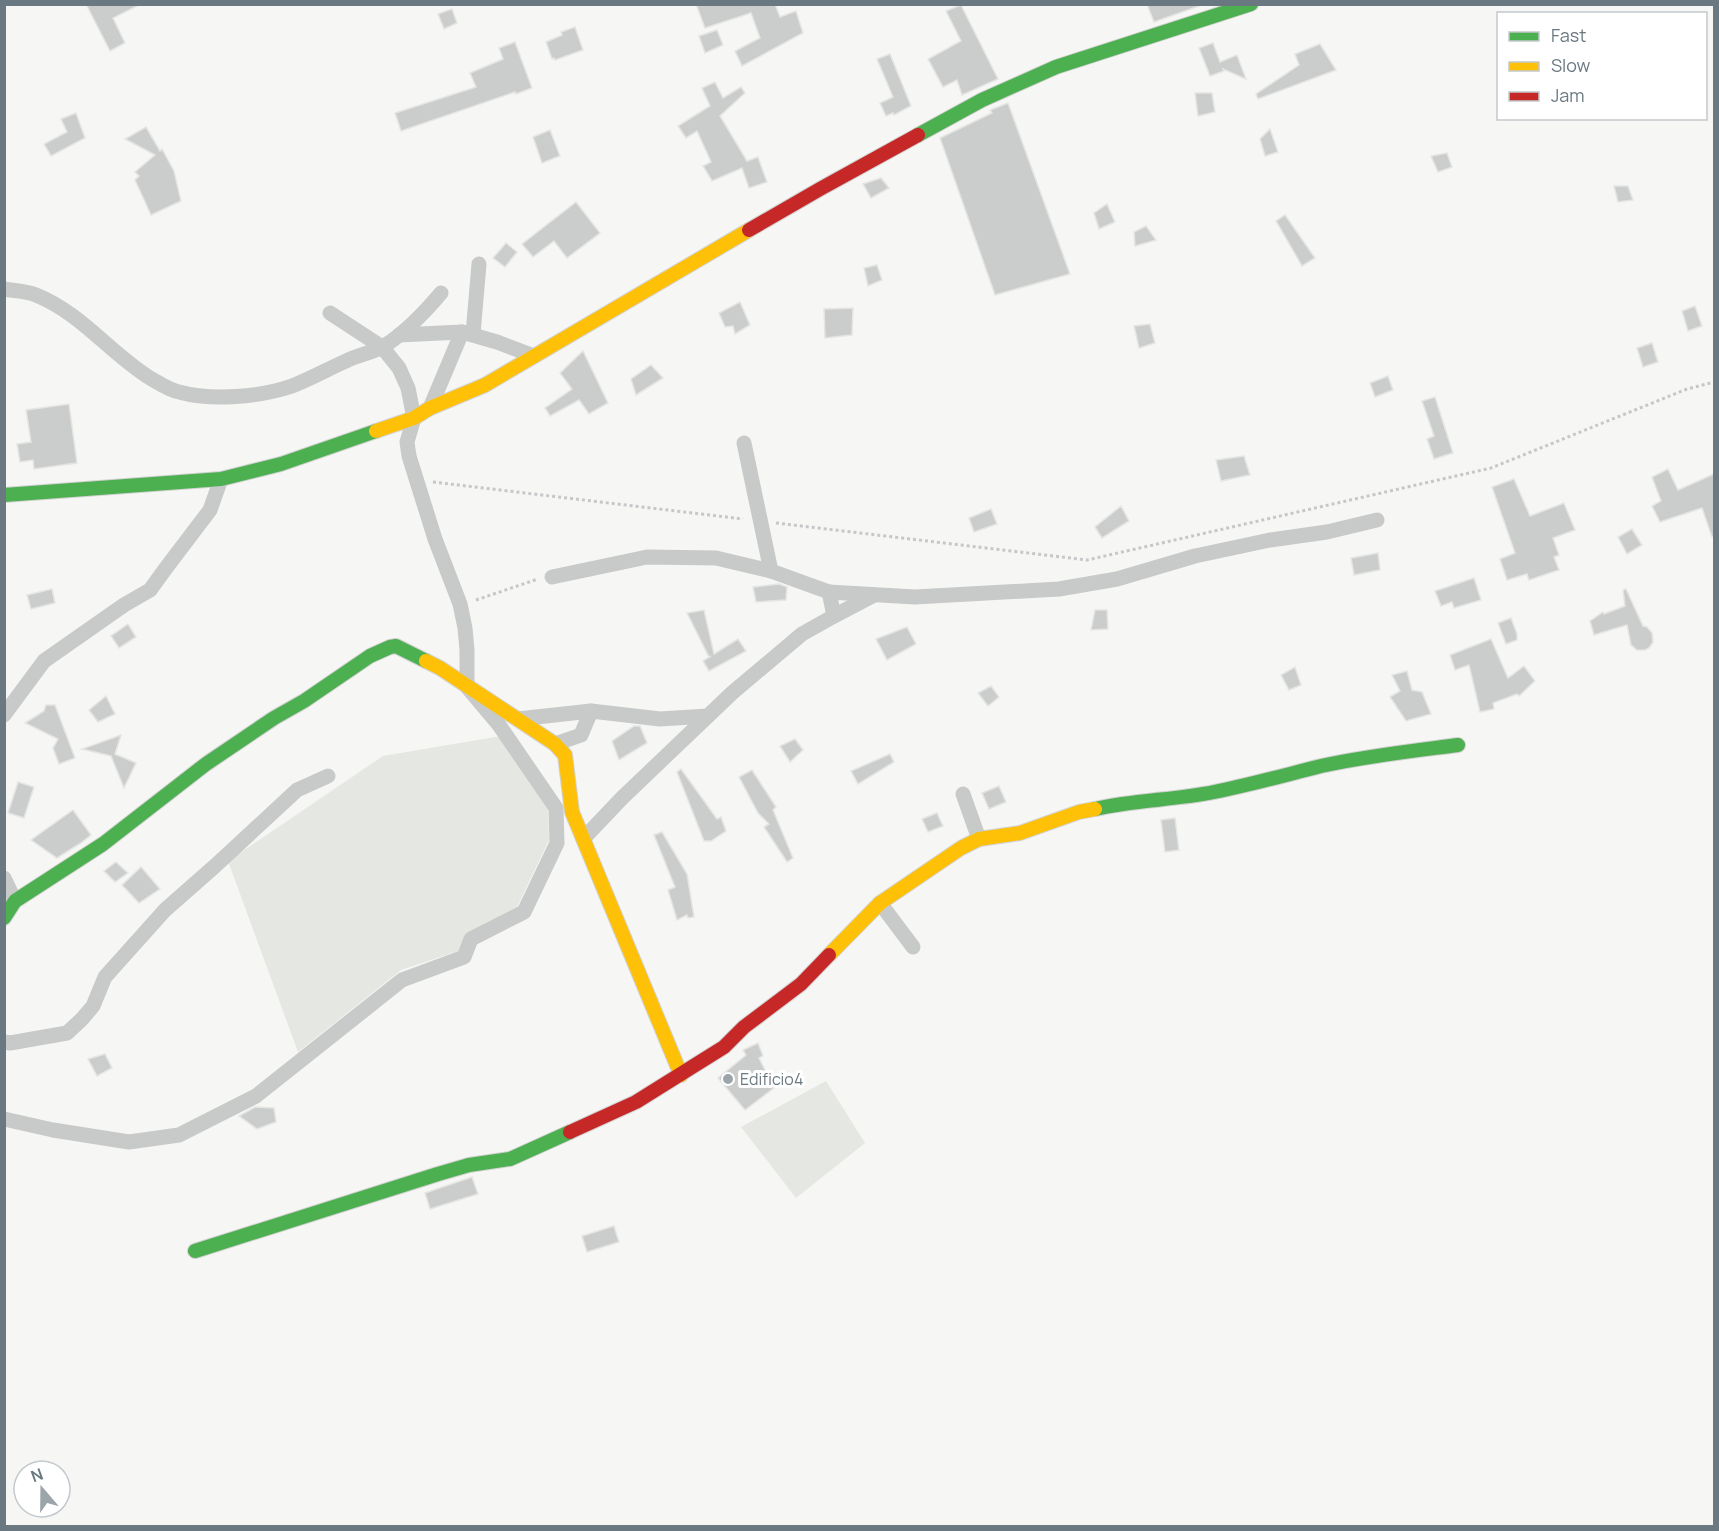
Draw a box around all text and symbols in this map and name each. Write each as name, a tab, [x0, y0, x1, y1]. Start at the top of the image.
legend	[1497, 12, 1707, 120]
text: Fast	[1551, 23, 1586, 47]
text: Slow	[1551, 53, 1591, 77]
text: Jam	[1551, 83, 1585, 107]
place label: Edificio4	[740, 1068, 803, 1090]
marker: Edificio4	[721, 1072, 735, 1086]
north arrow	[12, 1459, 72, 1519]
text: N	[28, 1463, 46, 1487]

